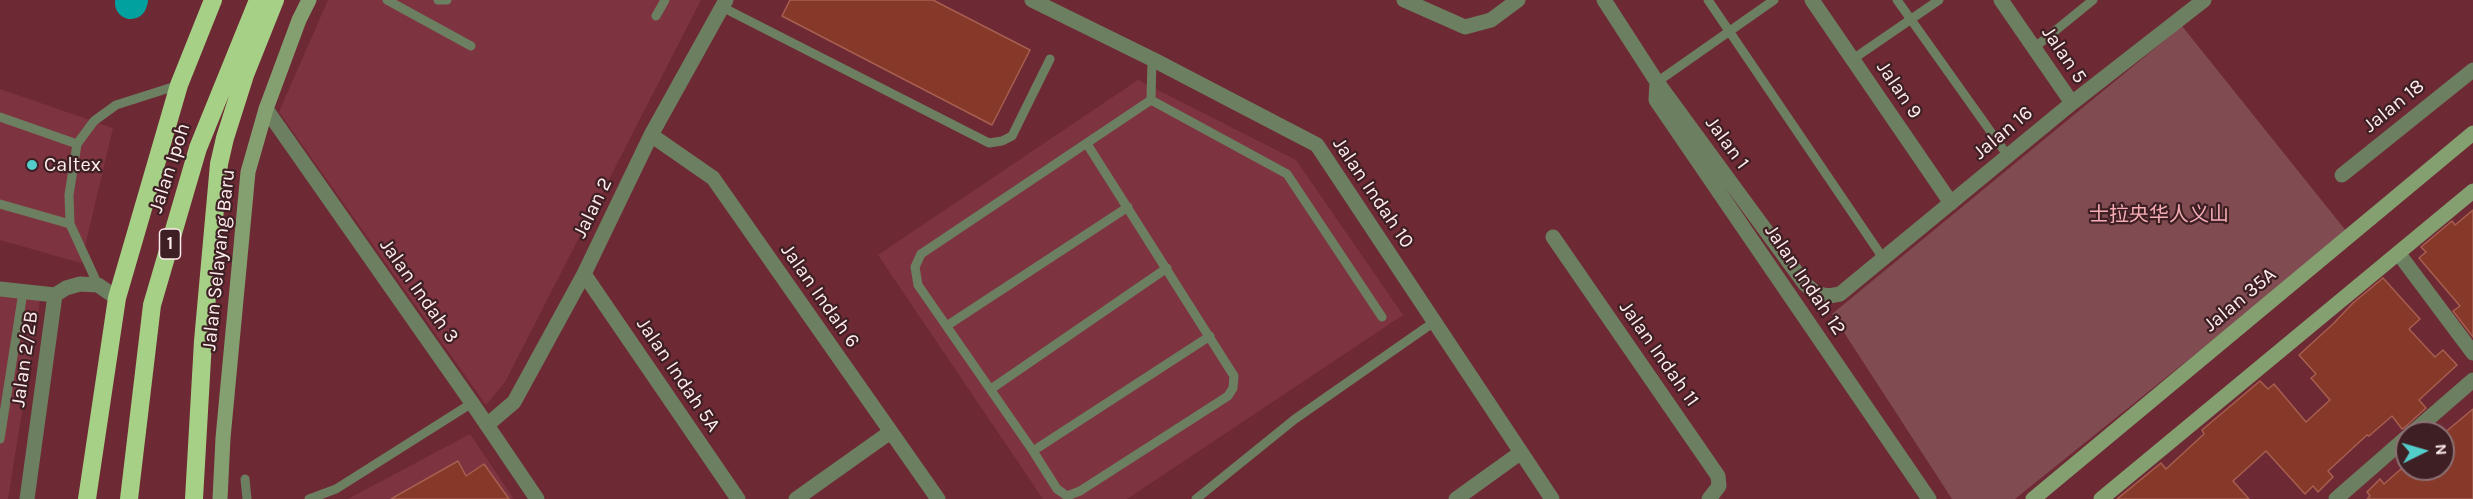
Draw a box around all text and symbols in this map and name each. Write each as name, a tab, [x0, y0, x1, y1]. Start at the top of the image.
street label: Jalan 5	[2036, 22, 2092, 88]
street label: Jalan 9	[1871, 57, 1927, 123]
street label: Jalan 18	[2359, 74, 2429, 138]
street label: Jalan 16	[1968, 101, 2038, 165]
street label: Jalan 1	[1700, 112, 1754, 174]
street label: Jalan Ipoh	[144, 120, 196, 216]
street label: Jalan Indah 10	[1327, 133, 1419, 253]
place label: Caltex	[44, 153, 101, 177]
marker: Caltex	[25, 158, 39, 172]
street label: Jalan Selayang Baru	[198, 168, 240, 352]
street label: Jalan 2	[568, 174, 618, 242]
park label: 士拉央华人义山	[2089, 203, 2229, 227]
street label: Jalan Indah 12	[1759, 220, 1851, 340]
road number: 1	[160, 229, 180, 259]
street label: Jalan Indah 3	[374, 234, 464, 348]
street label: Jalan Indah 6	[775, 239, 865, 353]
street label: Jalan 35A	[2199, 263, 2281, 337]
street label: Jalan Indah 11	[1614, 297, 1704, 411]
street label: Jalan 2/2B	[6, 309, 44, 409]
street label: Jalan Indah 5A	[631, 313, 725, 437]
north arrow	[2395, 421, 2455, 481]
text: N	[2431, 443, 2451, 456]

